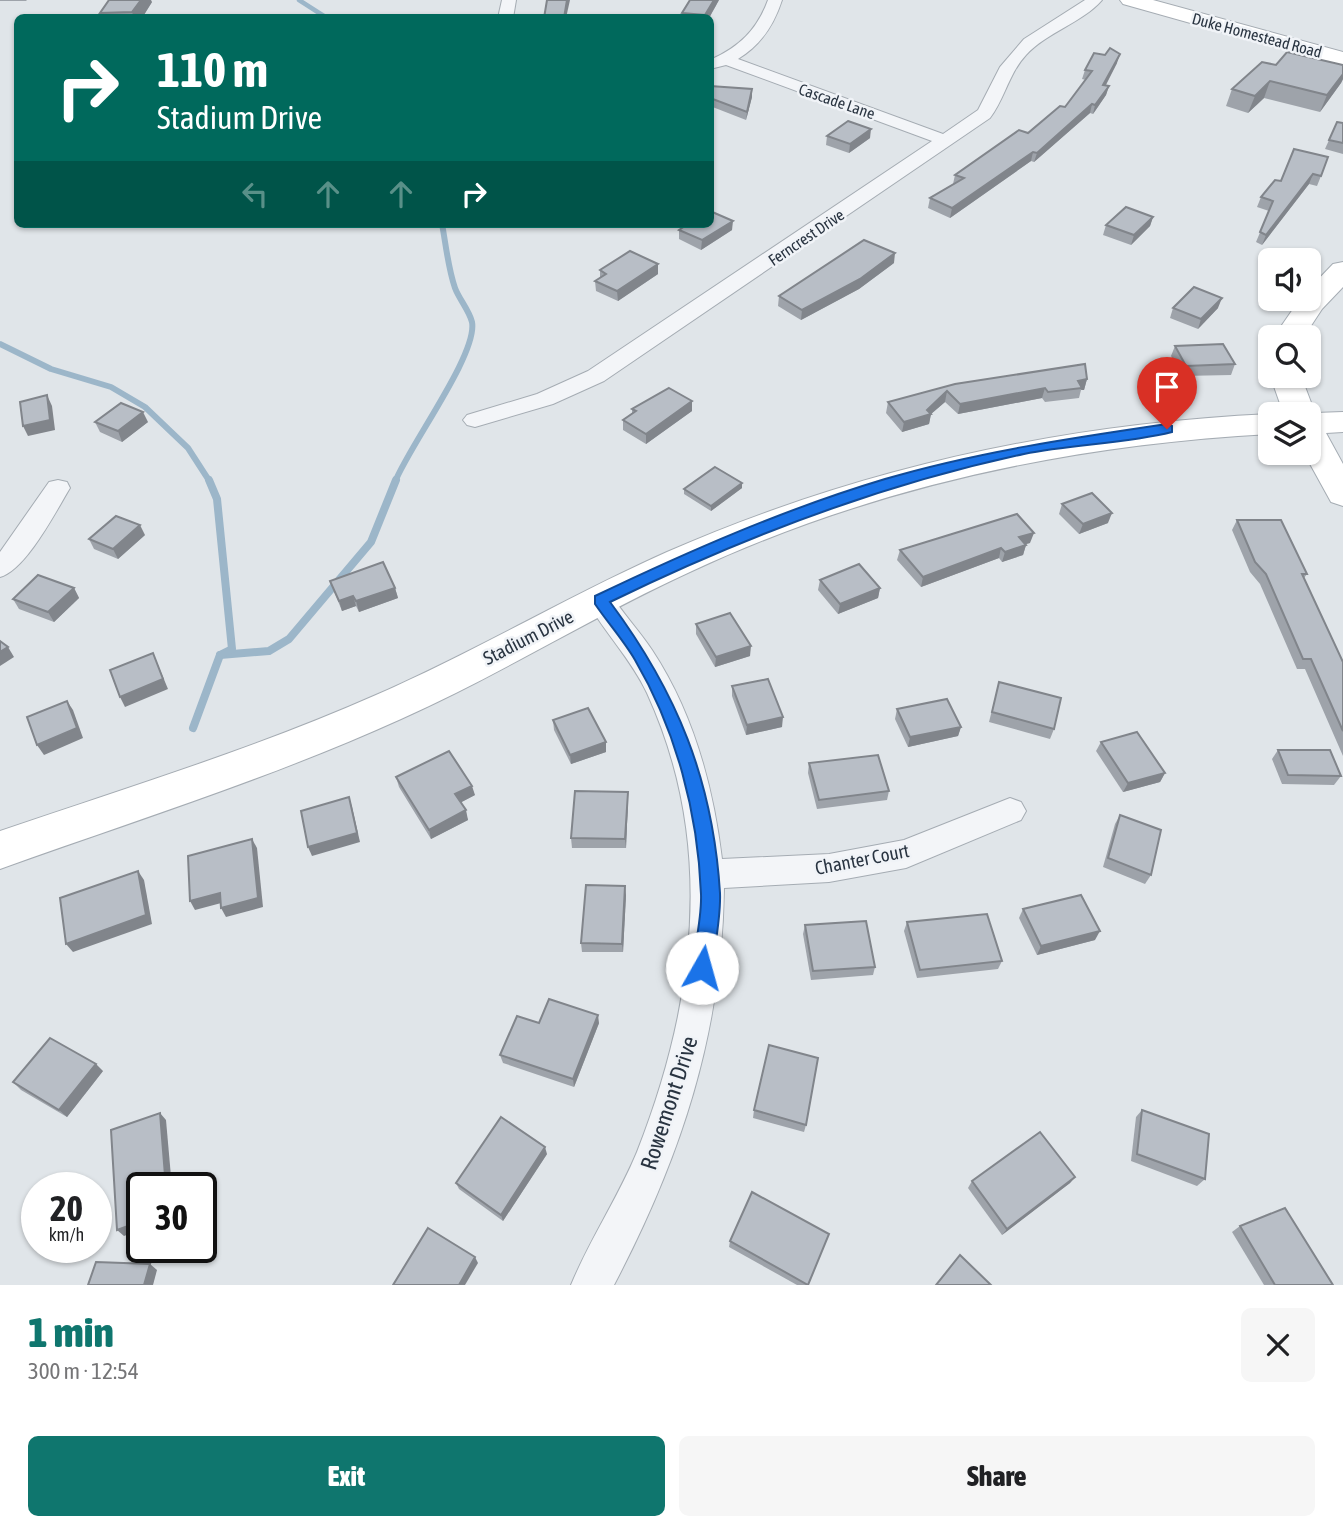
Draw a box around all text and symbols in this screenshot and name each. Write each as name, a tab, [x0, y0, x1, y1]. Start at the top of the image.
street label: Duke Homestead Road	[1190, 9, 1324, 61]
text: 110 m	[157, 41, 268, 97]
icon: right	[42, 42, 133, 133]
street label: Cascade Lane	[797, 80, 877, 122]
text: Stadium Drive	[157, 99, 322, 136]
icon: left	[236, 175, 274, 213]
icon: ahead	[309, 175, 347, 213]
icon: ahead	[382, 175, 420, 213]
icon: right	[455, 175, 493, 213]
street label: Ferncrest Drive	[765, 205, 847, 269]
map controls	[1258, 248, 1321, 465]
button: sound	[1258, 248, 1321, 311]
button: search	[1258, 325, 1321, 388]
pin	[1137, 357, 1197, 429]
icon: arrive	[1148, 368, 1186, 406]
button: layers	[1258, 402, 1321, 465]
street label: Stadium Drive	[479, 605, 577, 669]
street label: Chanter Court	[813, 839, 911, 879]
position arrow	[665, 931, 739, 1005]
street label: Rowemont Drive	[635, 1033, 703, 1173]
speed limit sign: 30	[126, 1172, 217, 1263]
text: 20	[50, 1188, 83, 1228]
text: km/h	[49, 1224, 84, 1245]
text: 1 min	[28, 1308, 114, 1356]
button: close	[1241, 1308, 1315, 1382]
text: 300 m · 12:54	[28, 1358, 139, 1384]
button: Exit	[28, 1436, 665, 1516]
button: Share	[679, 1436, 1315, 1516]

